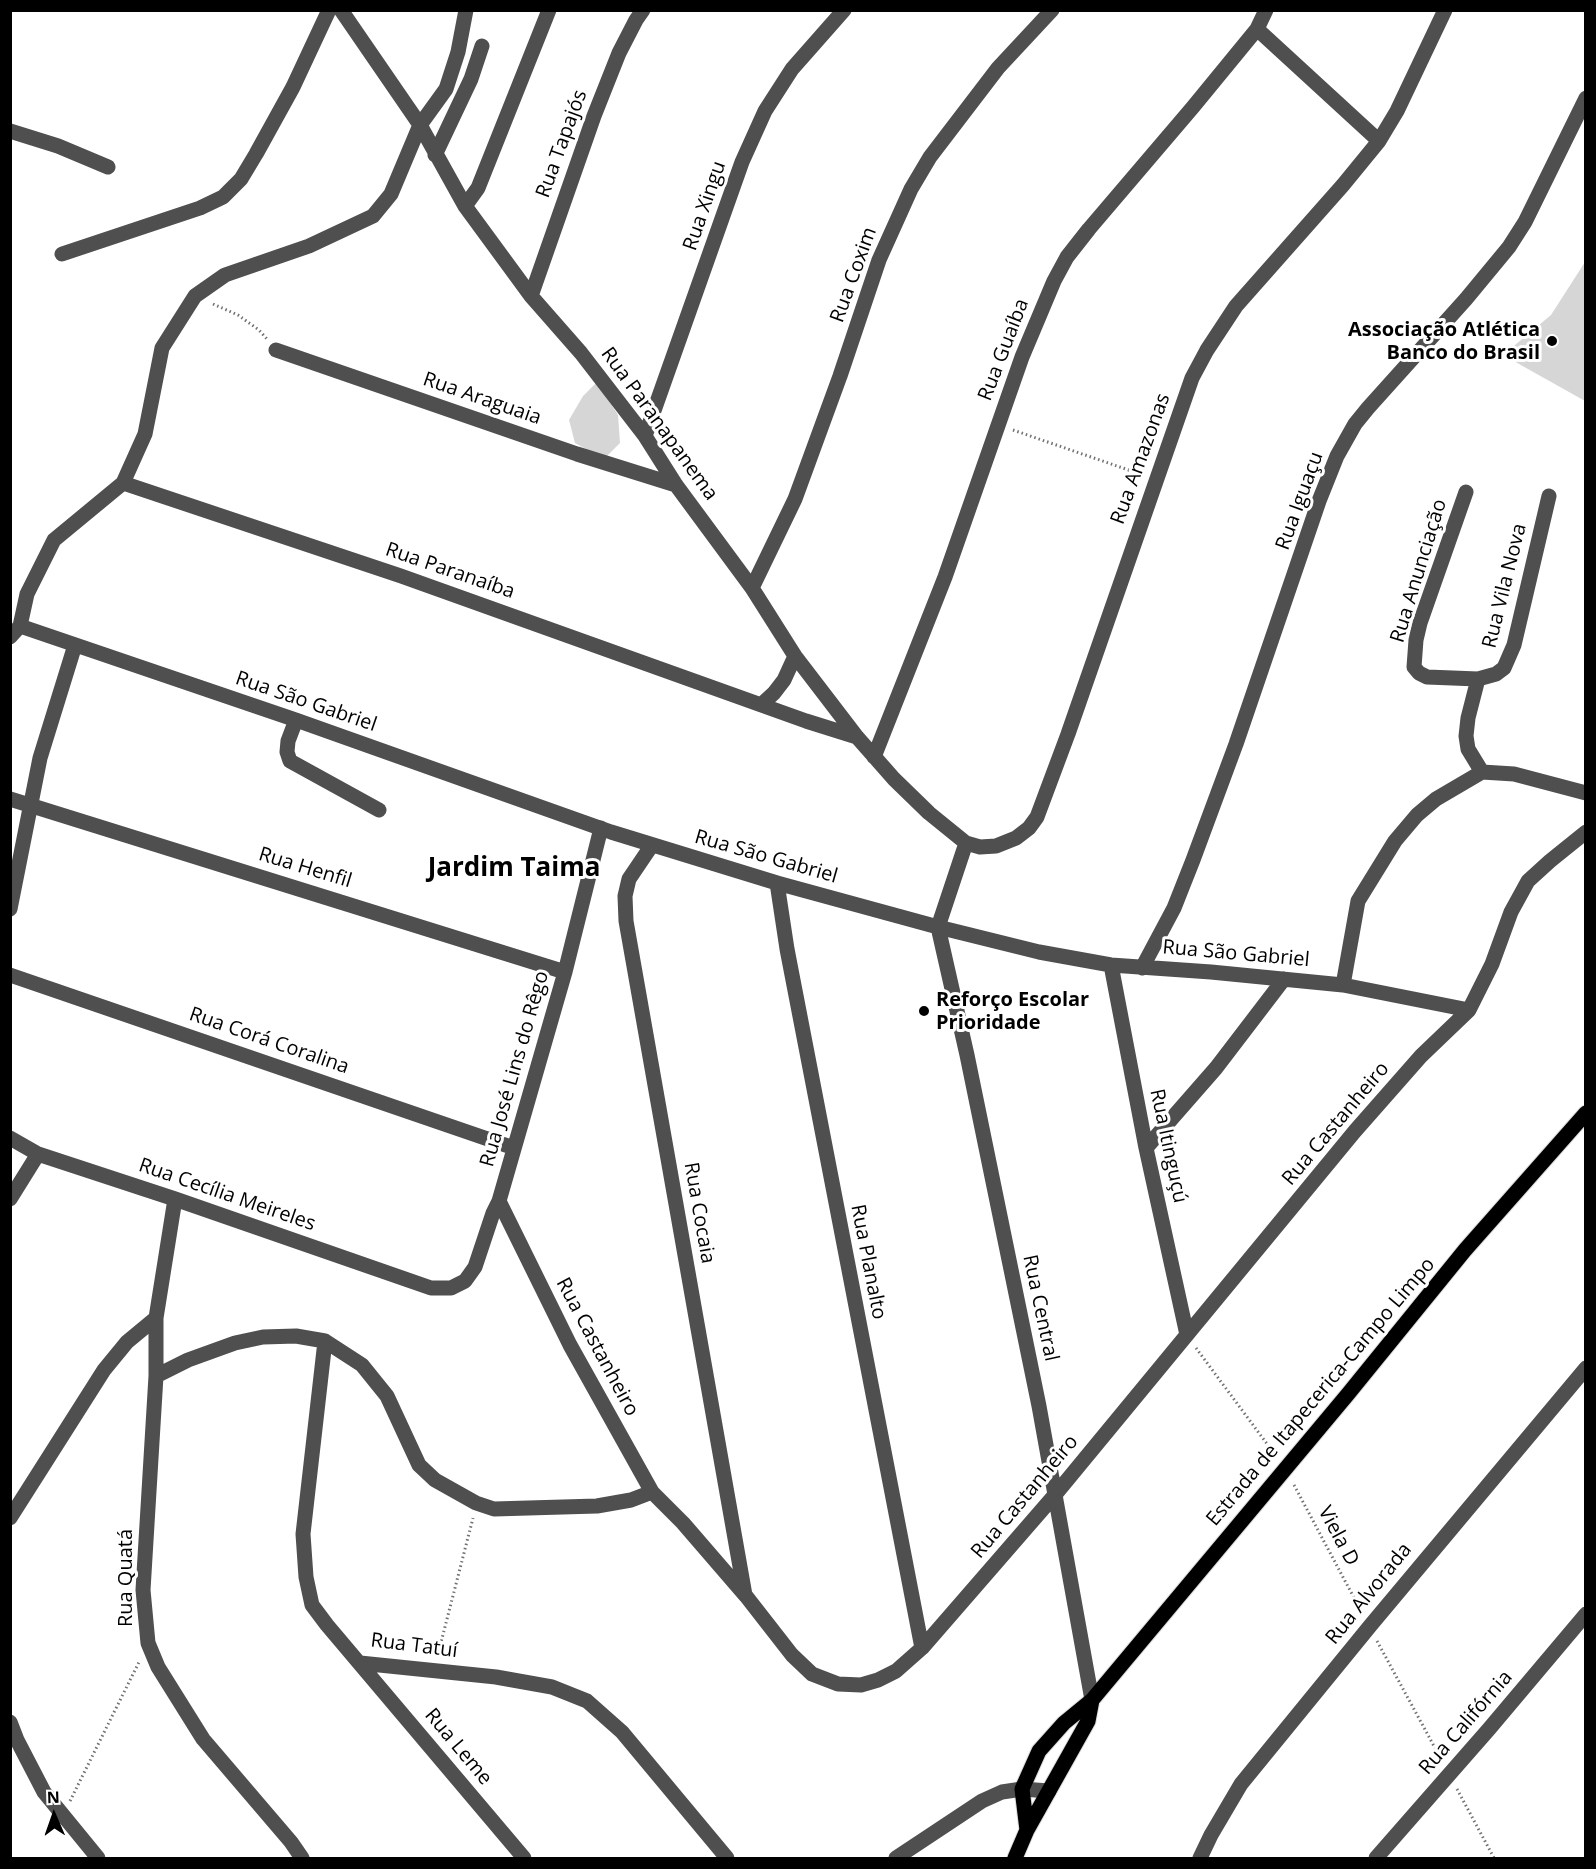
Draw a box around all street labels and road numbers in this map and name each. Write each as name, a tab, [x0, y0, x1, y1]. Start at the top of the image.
street label: Rua Tapajós	[531, 87, 593, 201]
street label: Rua Xingu	[679, 158, 731, 254]
street label: Rua Coxim	[826, 224, 882, 326]
street label: Rua Guaíba	[974, 296, 1034, 404]
street label: Rua Paranapanema	[595, 343, 723, 505]
street label: Rua Araguaia	[420, 368, 544, 430]
street label: Rua Amazonas	[1106, 390, 1176, 528]
street label: Rua Iguaçu	[1271, 449, 1329, 553]
street label: Rua Anunciação	[1386, 496, 1452, 646]
street label: Rua Vila Nova	[1478, 521, 1532, 651]
street label: Rua Paranaíba	[382, 538, 518, 604]
street label: Rua São Gabriel	[232, 667, 380, 737]
street label: Rua São Gabriel	[692, 825, 840, 889]
street label: Rua Henfil	[256, 842, 354, 894]
street label: Rua São Gabriel	[1161, 936, 1311, 972]
street label: Rua José Lins do Rêgo	[476, 968, 554, 1170]
street label: Rua Corá Coralina	[186, 1002, 352, 1080]
street label: Rua Castanheiro	[1277, 1058, 1395, 1190]
street label: Rua Itinguçú	[1144, 1087, 1192, 1205]
street label: Rua Cecília Meireles	[136, 1153, 318, 1237]
street label: Rua Cocaia	[678, 1160, 720, 1266]
street label: Rua Planalto	[845, 1202, 891, 1322]
street label: Rua Central	[1017, 1252, 1063, 1364]
street label: Estrada de Itapecerica-Campo Limpo	[1202, 1253, 1440, 1531]
street label: Rua Castanheiro	[550, 1274, 644, 1420]
street label: Rua Castanheiro	[966, 1431, 1084, 1563]
street label: Viela D	[1312, 1502, 1364, 1570]
street label: Rua Quatá	[114, 1529, 138, 1627]
street label: Rua Alvorada	[1321, 1539, 1417, 1649]
street label: Rua Tatuí	[369, 1629, 459, 1663]
street label: Rua Califórnia	[1414, 1666, 1518, 1780]
street label: Rua Leme	[419, 1704, 497, 1790]

